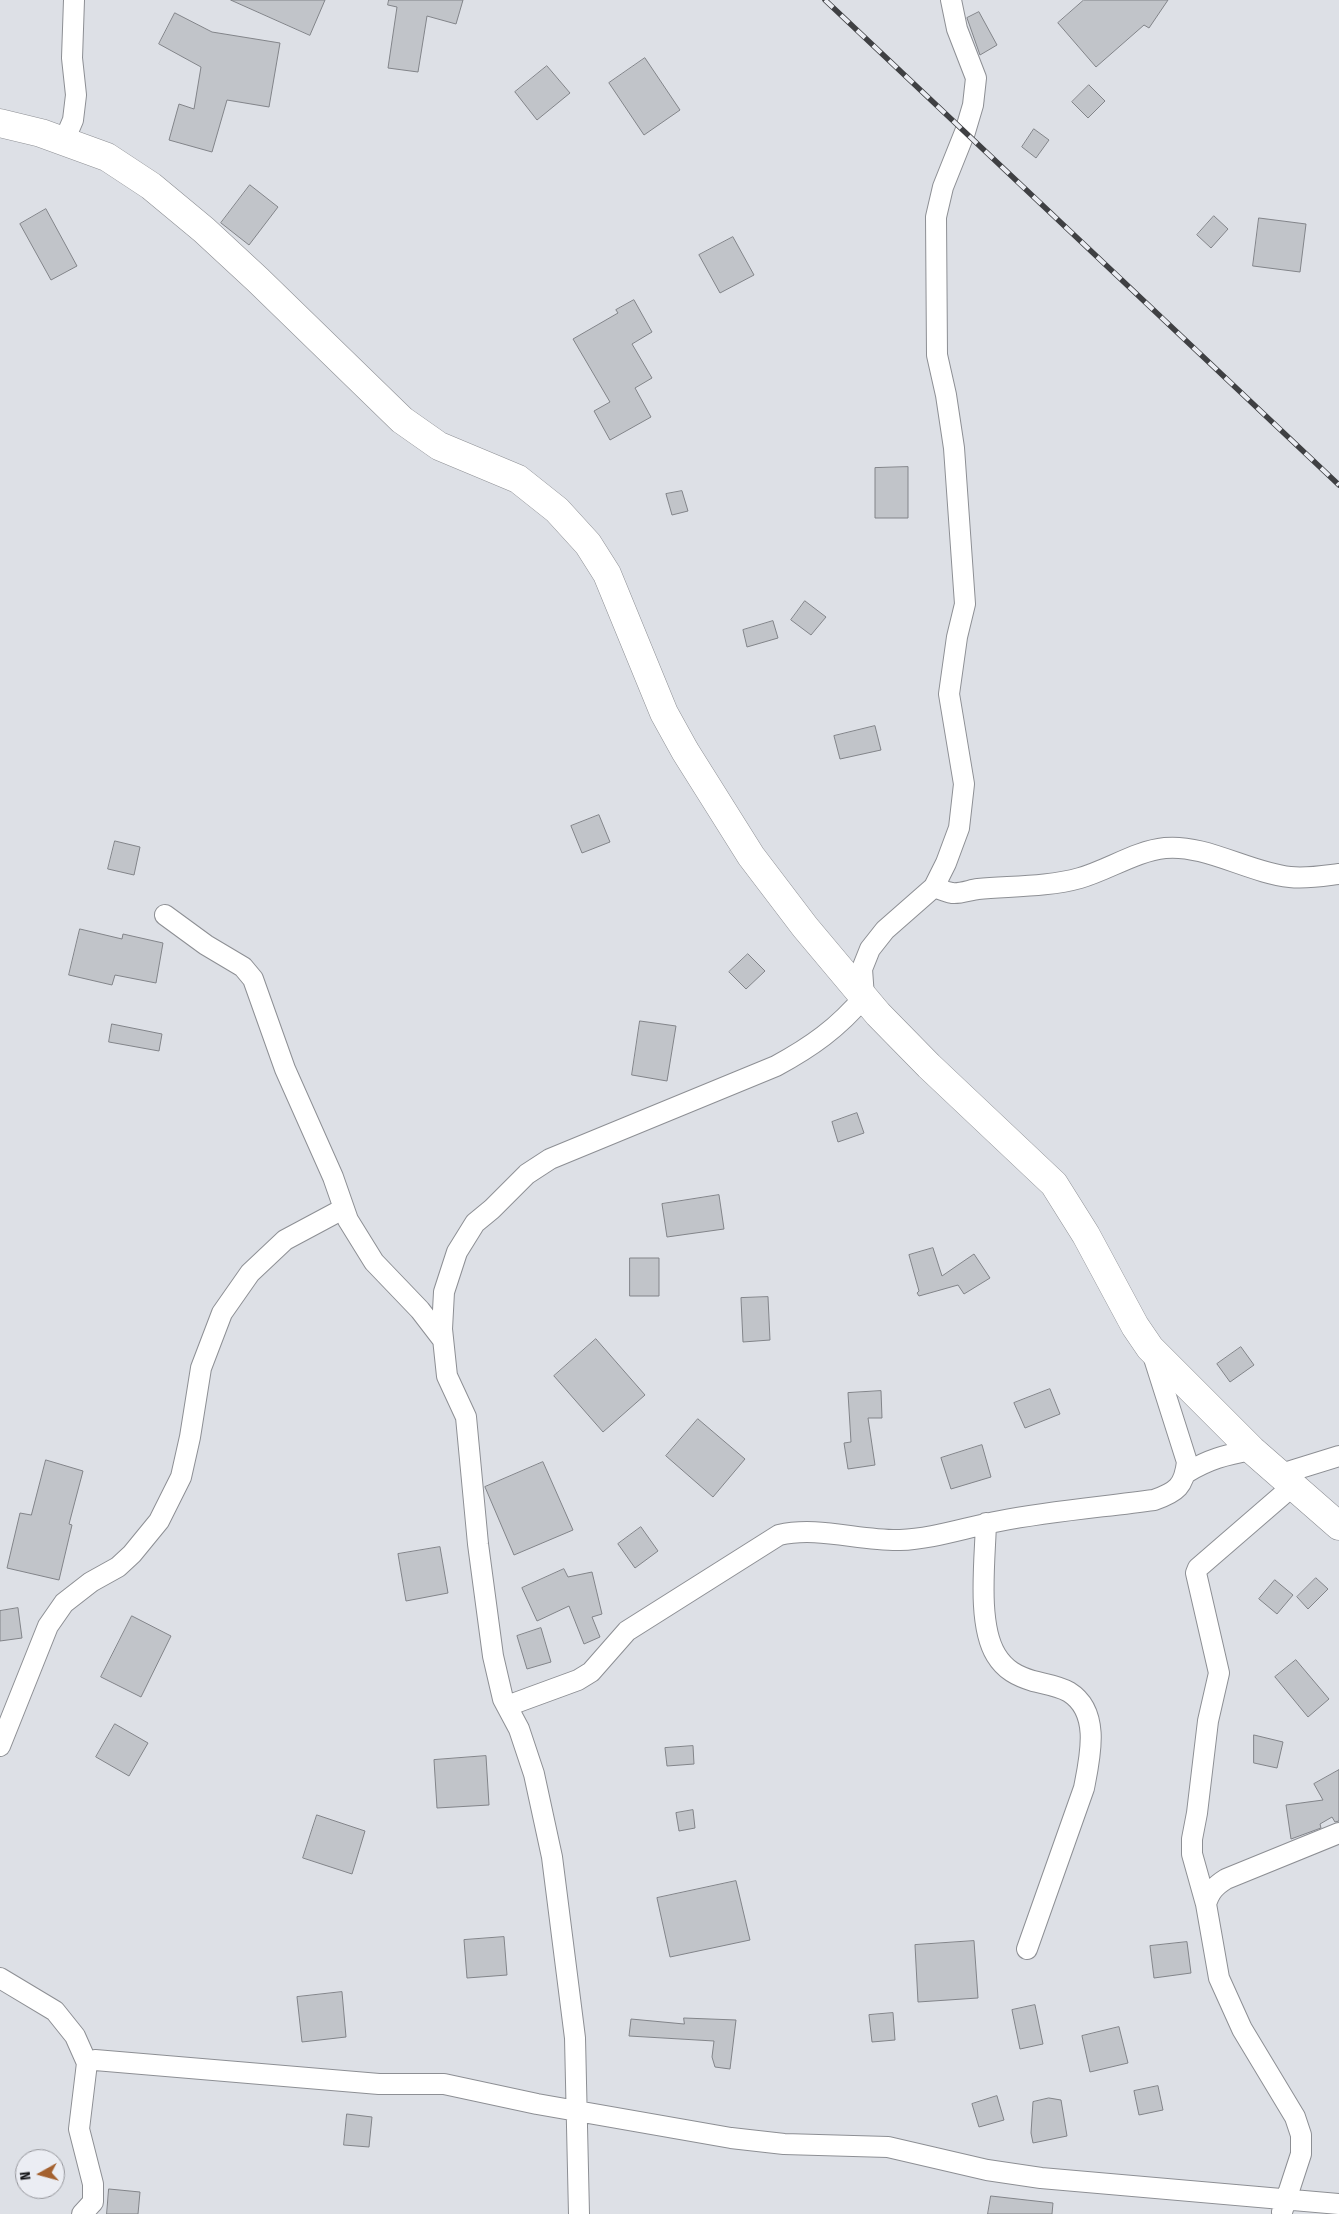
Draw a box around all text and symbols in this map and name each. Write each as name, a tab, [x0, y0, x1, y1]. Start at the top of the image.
north arrow	[15, 2149, 65, 2199]
text: N	[17, 2171, 35, 2181]

